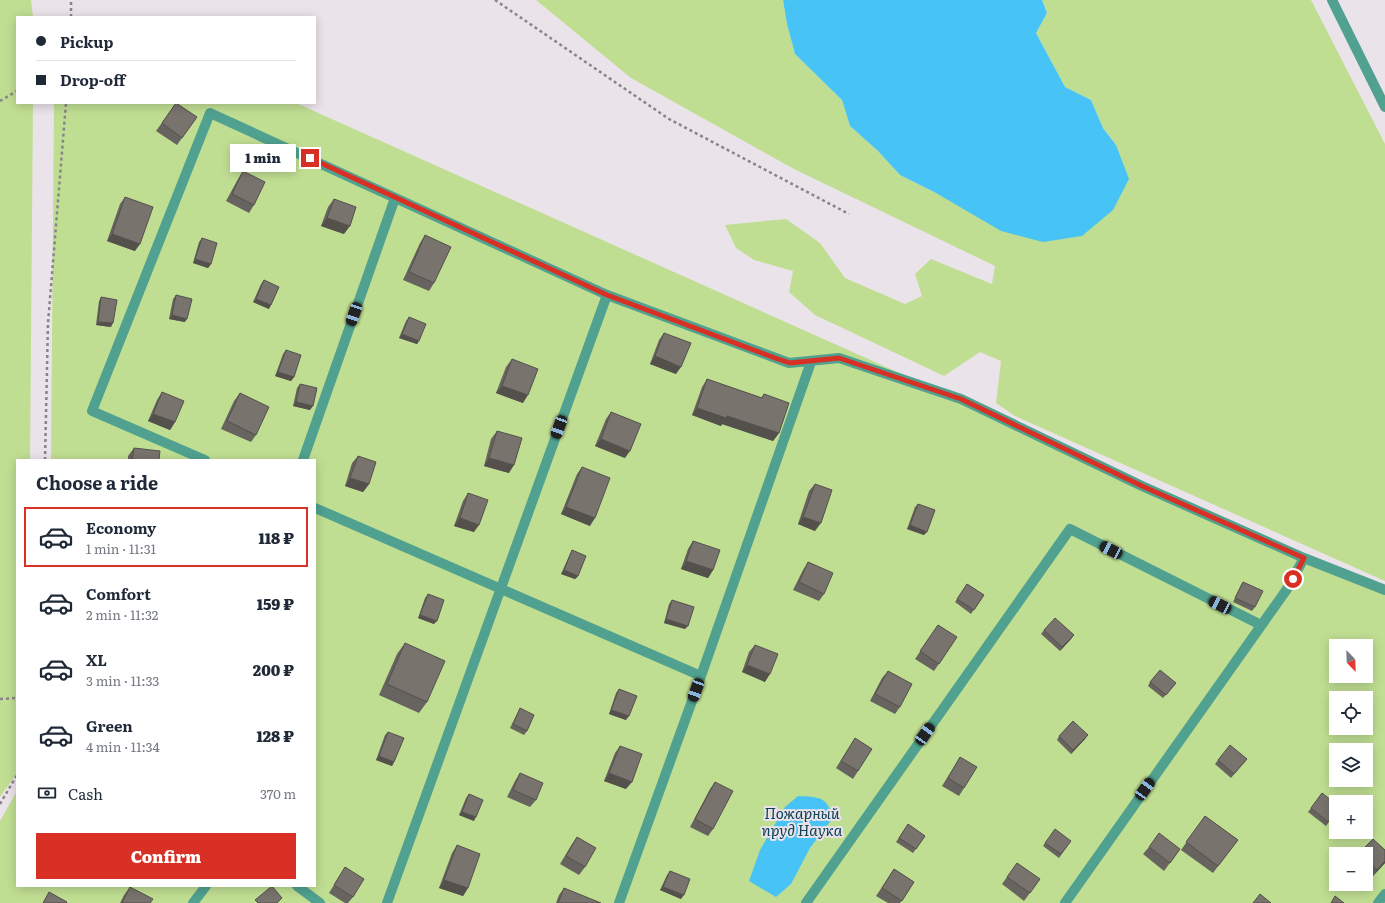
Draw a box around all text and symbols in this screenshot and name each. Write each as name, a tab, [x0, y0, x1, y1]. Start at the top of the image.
text: Pickup	[60, 30, 113, 53]
text: Drop-off	[60, 68, 125, 91]
callout: 1 min	[230, 144, 296, 172]
text: 1 min	[245, 148, 281, 167]
route end	[301, 149, 319, 167]
car	[344, 301, 364, 327]
car	[549, 414, 569, 440]
text: Choose a ride	[36, 469, 158, 496]
text: Economy	[86, 516, 156, 539]
icon: car	[38, 519, 74, 555]
text: 118 ₽	[259, 526, 294, 549]
text: 1 min · 11:31	[86, 539, 156, 558]
car	[1098, 539, 1124, 561]
route start	[1284, 570, 1302, 588]
text: Comfort	[86, 582, 151, 605]
icon: car	[38, 585, 74, 621]
text: 159 ₽	[257, 592, 294, 615]
car	[1207, 594, 1233, 616]
text: 2 min · 11:32	[86, 605, 158, 624]
north arrow	[1329, 639, 1373, 683]
map controls	[1329, 639, 1373, 891]
text: XL	[86, 648, 107, 671]
icon: car	[38, 651, 74, 687]
text: 200 ₽	[253, 658, 294, 681]
text: 3 min · 11:33	[86, 671, 159, 690]
car	[686, 677, 706, 703]
button: locate	[1329, 691, 1373, 735]
text: Green	[86, 714, 133, 737]
icon: car	[38, 717, 74, 753]
car	[913, 721, 937, 747]
text: 128 ₽	[257, 724, 294, 747]
text: 4 min · 11:34	[86, 737, 160, 756]
button: layers	[1329, 743, 1373, 787]
car	[1133, 776, 1157, 802]
icon: cash	[36, 782, 58, 804]
text: Cash	[68, 782, 103, 805]
text: 370 m	[260, 784, 296, 803]
button: +	[1329, 795, 1373, 839]
water label: Пожарный пруд Наука	[762, 801, 843, 841]
button: Confirm	[36, 833, 296, 879]
button: −	[1329, 847, 1373, 891]

